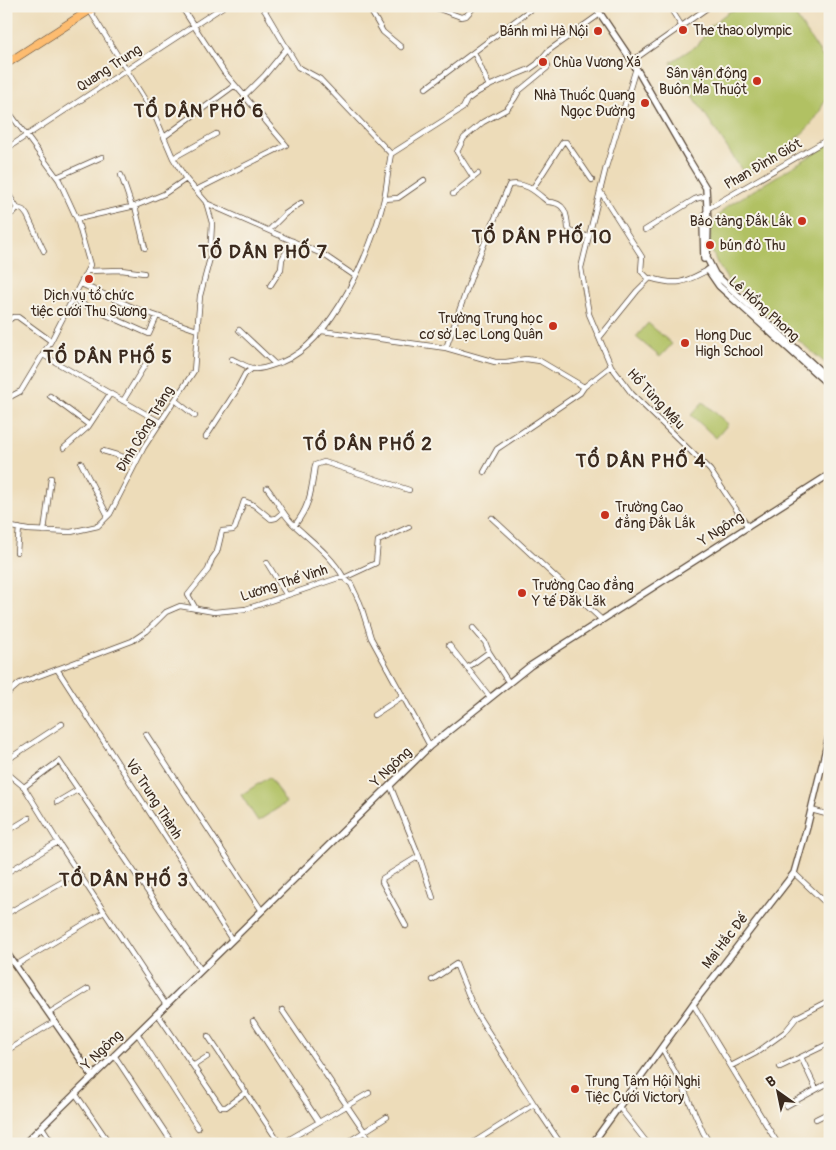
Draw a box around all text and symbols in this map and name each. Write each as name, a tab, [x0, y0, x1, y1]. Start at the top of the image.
place label: The thao olympic	[693, 22, 792, 39]
place label: Bánh mì Hà Nội	[499, 23, 589, 40]
marker: The thao olympic	[677, 24, 689, 36]
marker: Bánh mì Hà Nội	[592, 25, 604, 37]
street label: Quang Trung	[73, 41, 145, 95]
place label: Chùa Vương Xá	[553, 54, 641, 71]
marker: Chùa Vương Xá	[537, 56, 549, 68]
place label: Sân vận động Buôn Ma Thuột	[659, 65, 747, 98]
marker: Sân vận động Buôn Ma Thuột	[751, 75, 763, 87]
place label: Nhà Thuốc Quang Ngọc Đường	[534, 86, 635, 120]
district label: TỔ DÂN PHỐ 6	[133, 96, 264, 123]
marker: Nhà Thuốc Quang Ngọc Đường	[639, 97, 651, 109]
street label: Phan Đình Giót	[721, 135, 805, 193]
place label: Bảo tàng Đắk Lắk	[690, 212, 792, 230]
marker: Bảo tàng Đắk Lắk	[796, 215, 808, 227]
district label: TỔ DÂN PHỐ 10	[471, 222, 612, 249]
district label: TỔ DÂN PHỐ 7	[197, 237, 328, 264]
place label: bún đỏ Thu	[720, 237, 786, 254]
marker: bún đỏ Thu	[704, 239, 716, 251]
street label: Lê Hồng Phong	[725, 272, 804, 345]
marker: Dịch vụ tổ chức tiệc cưới Thu Sương	[83, 273, 95, 285]
place label: Dịch vụ tổ chức tiệc cưới Thu Sương	[30, 286, 147, 320]
place label: Trường Trung học cơ sở Lạc Long Quân	[420, 310, 543, 343]
marker: Trường Trung học cơ sở Lạc Long Quân	[547, 320, 559, 332]
place label: Hong Duc High School	[695, 327, 763, 360]
marker: Hong Duc High School	[679, 337, 691, 349]
district label: TỔ DÂN PHỐ 5	[42, 342, 173, 369]
street label: Hồ Tùng Mậu	[624, 364, 689, 433]
street label: Đinh Công Tráng	[113, 383, 177, 475]
district label: TỔ DÂN PHỐ 2	[302, 429, 433, 456]
district label: TỔ DÂN PHỐ 4	[575, 446, 706, 473]
place label: Trường Cao đẳng Đắk Lắk	[615, 499, 695, 532]
street label: Y Ngông	[694, 508, 747, 550]
marker: Trường Cao đẳng Đắk Lắk	[599, 509, 611, 521]
street label: Lương Thế Vinh	[238, 561, 330, 605]
place label: Trường Cao đẳng Y tế Đăk Lăk	[531, 576, 634, 610]
marker: Trường Cao đẳng Y tế Đăk Lăk	[516, 587, 528, 599]
street label: Y Ngông	[366, 743, 415, 791]
street label: Võ Trung Thành	[122, 756, 186, 842]
district label: TỔ DÂN PHỐ 3	[58, 865, 189, 892]
street label: Mai Hắc Đế	[697, 909, 752, 972]
street label: Y Ngông	[77, 1026, 126, 1074]
north arrow	[754, 1068, 804, 1118]
text: B	[763, 1072, 779, 1091]
place label: Trung Tâm Hội Nghị Tiệc Cưới Victory	[585, 1073, 701, 1106]
marker: Trung Tâm Hội Nghị Tiệc Cưới Victory	[569, 1083, 581, 1095]

